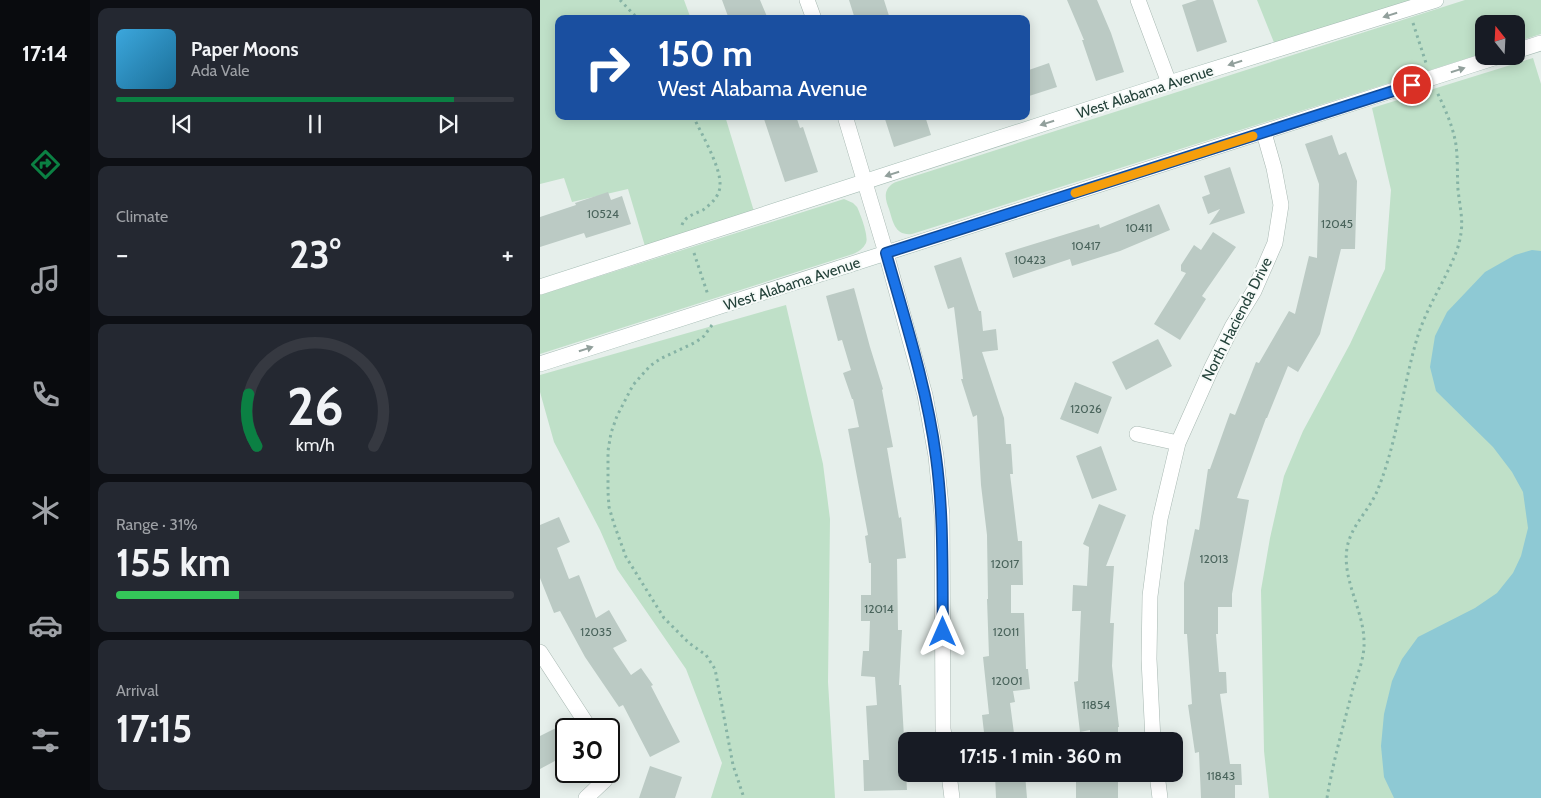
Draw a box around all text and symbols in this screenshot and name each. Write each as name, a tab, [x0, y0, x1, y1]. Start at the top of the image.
one-way arrow	[1382, 11, 1397, 19]
north arrow	[1475, 15, 1525, 65]
map controls	[1475, 15, 1525, 65]
text: 150 m	[658, 32, 753, 75]
icon: right	[575, 35, 640, 100]
text: Paper Moons	[191, 38, 299, 61]
text: 17:14	[22, 40, 68, 67]
one-way arrow	[1227, 59, 1242, 67]
text: Ada Vale	[191, 61, 250, 80]
street label: West Alabama Avenue	[1074, 61, 1216, 123]
pin	[1391, 64, 1433, 106]
one-way arrow	[1451, 66, 1466, 74]
icon: arrive	[1398, 71, 1426, 99]
text: West Alabama Avenue	[658, 75, 867, 102]
icon: previous	[168, 110, 196, 138]
icon: pause	[301, 110, 329, 138]
icon: next	[434, 110, 462, 138]
one-way arrow	[1039, 120, 1054, 128]
icon: directions	[28, 147, 63, 182]
one-way arrow	[884, 170, 899, 178]
house number: 10524	[587, 206, 619, 221]
text: Climate	[116, 207, 168, 226]
house number: 12045	[1321, 216, 1353, 231]
house number: 10411	[1125, 220, 1153, 235]
text: 23°	[289, 231, 341, 278]
text: −	[116, 237, 128, 271]
text: +	[502, 237, 514, 271]
house number: 10417	[1071, 238, 1101, 253]
house number: 10423	[1014, 252, 1046, 267]
street label: West Alabama Avenue	[721, 253, 863, 315]
street label: North Hacienda Drive	[1198, 254, 1276, 384]
icon: music	[28, 262, 63, 297]
one-way arrow	[579, 345, 594, 353]
text: 26	[287, 375, 343, 438]
icon: phone	[28, 377, 63, 412]
house number: 12026	[1070, 401, 1102, 416]
text: km/h	[295, 434, 335, 455]
icon: climate	[28, 493, 63, 528]
text: Range · 31%	[116, 515, 198, 534]
text: 155 km	[116, 539, 231, 586]
house number: 12013	[1200, 551, 1228, 566]
house number: 12017	[991, 556, 1019, 571]
house number: 12014	[864, 601, 894, 616]
position arrow	[916, 605, 968, 657]
icon: car	[28, 608, 63, 643]
house number: 12035	[580, 624, 612, 639]
house number: 12011	[993, 624, 1019, 639]
house number: 12001	[992, 673, 1022, 688]
text: Arrival	[116, 681, 159, 700]
house number: 11854	[1082, 697, 1110, 712]
text: 17:15	[116, 705, 192, 752]
speed limit sign: 30	[555, 718, 620, 783]
icon: filters	[28, 723, 63, 758]
text: 17:15 · 1 min · 360 m	[959, 745, 1122, 768]
house number: 11843	[1207, 768, 1235, 783]

